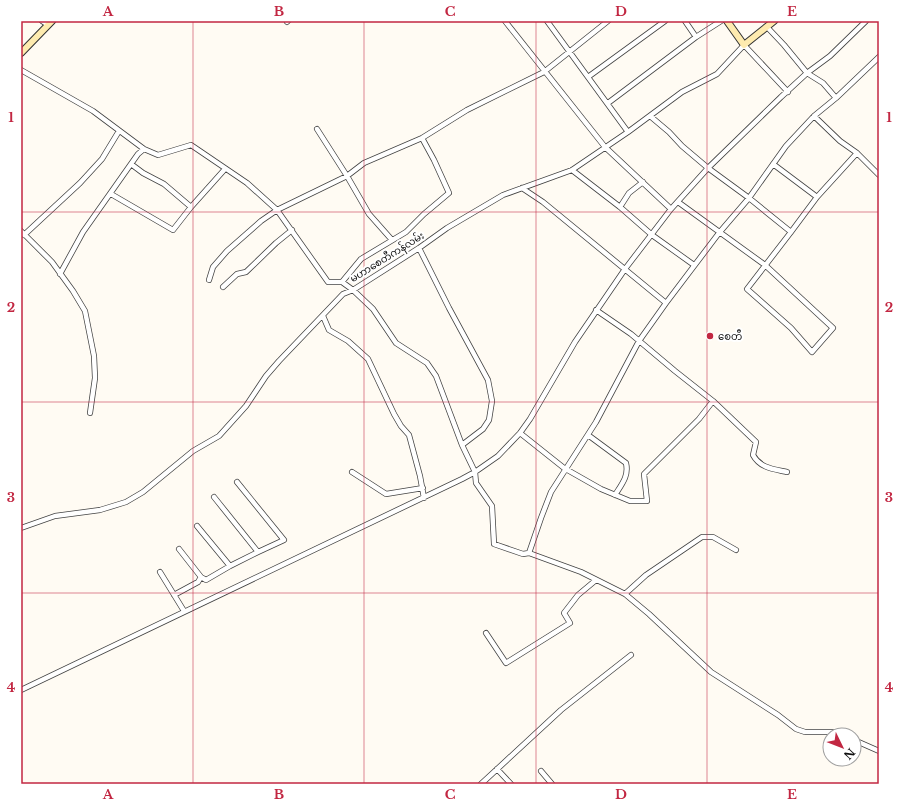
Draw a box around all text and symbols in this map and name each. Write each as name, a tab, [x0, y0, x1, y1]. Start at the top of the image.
text: A	[102, 3, 114, 20]
text: B	[274, 3, 284, 20]
text: C	[445, 3, 456, 20]
text: D	[615, 3, 627, 20]
text: E	[787, 3, 797, 20]
text: 1	[8, 109, 14, 126]
text: 1	[886, 109, 892, 126]
street label: မဟာစေတီကန်လမ်း	[347, 228, 428, 287]
text: 2	[7, 299, 15, 316]
text: 2	[885, 299, 893, 316]
place label: စေတီ	[718, 329, 742, 343]
marker: စေတီ	[705, 331, 715, 341]
text: 3	[7, 489, 15, 506]
text: 3	[885, 489, 893, 506]
text: 4	[7, 679, 16, 696]
text: 4	[885, 679, 894, 696]
north arrow	[822, 727, 862, 767]
text: N	[840, 745, 858, 763]
text: A	[102, 786, 114, 803]
text: B	[274, 786, 284, 803]
text: C	[445, 786, 456, 803]
text: D	[615, 786, 627, 803]
text: E	[787, 786, 797, 803]

